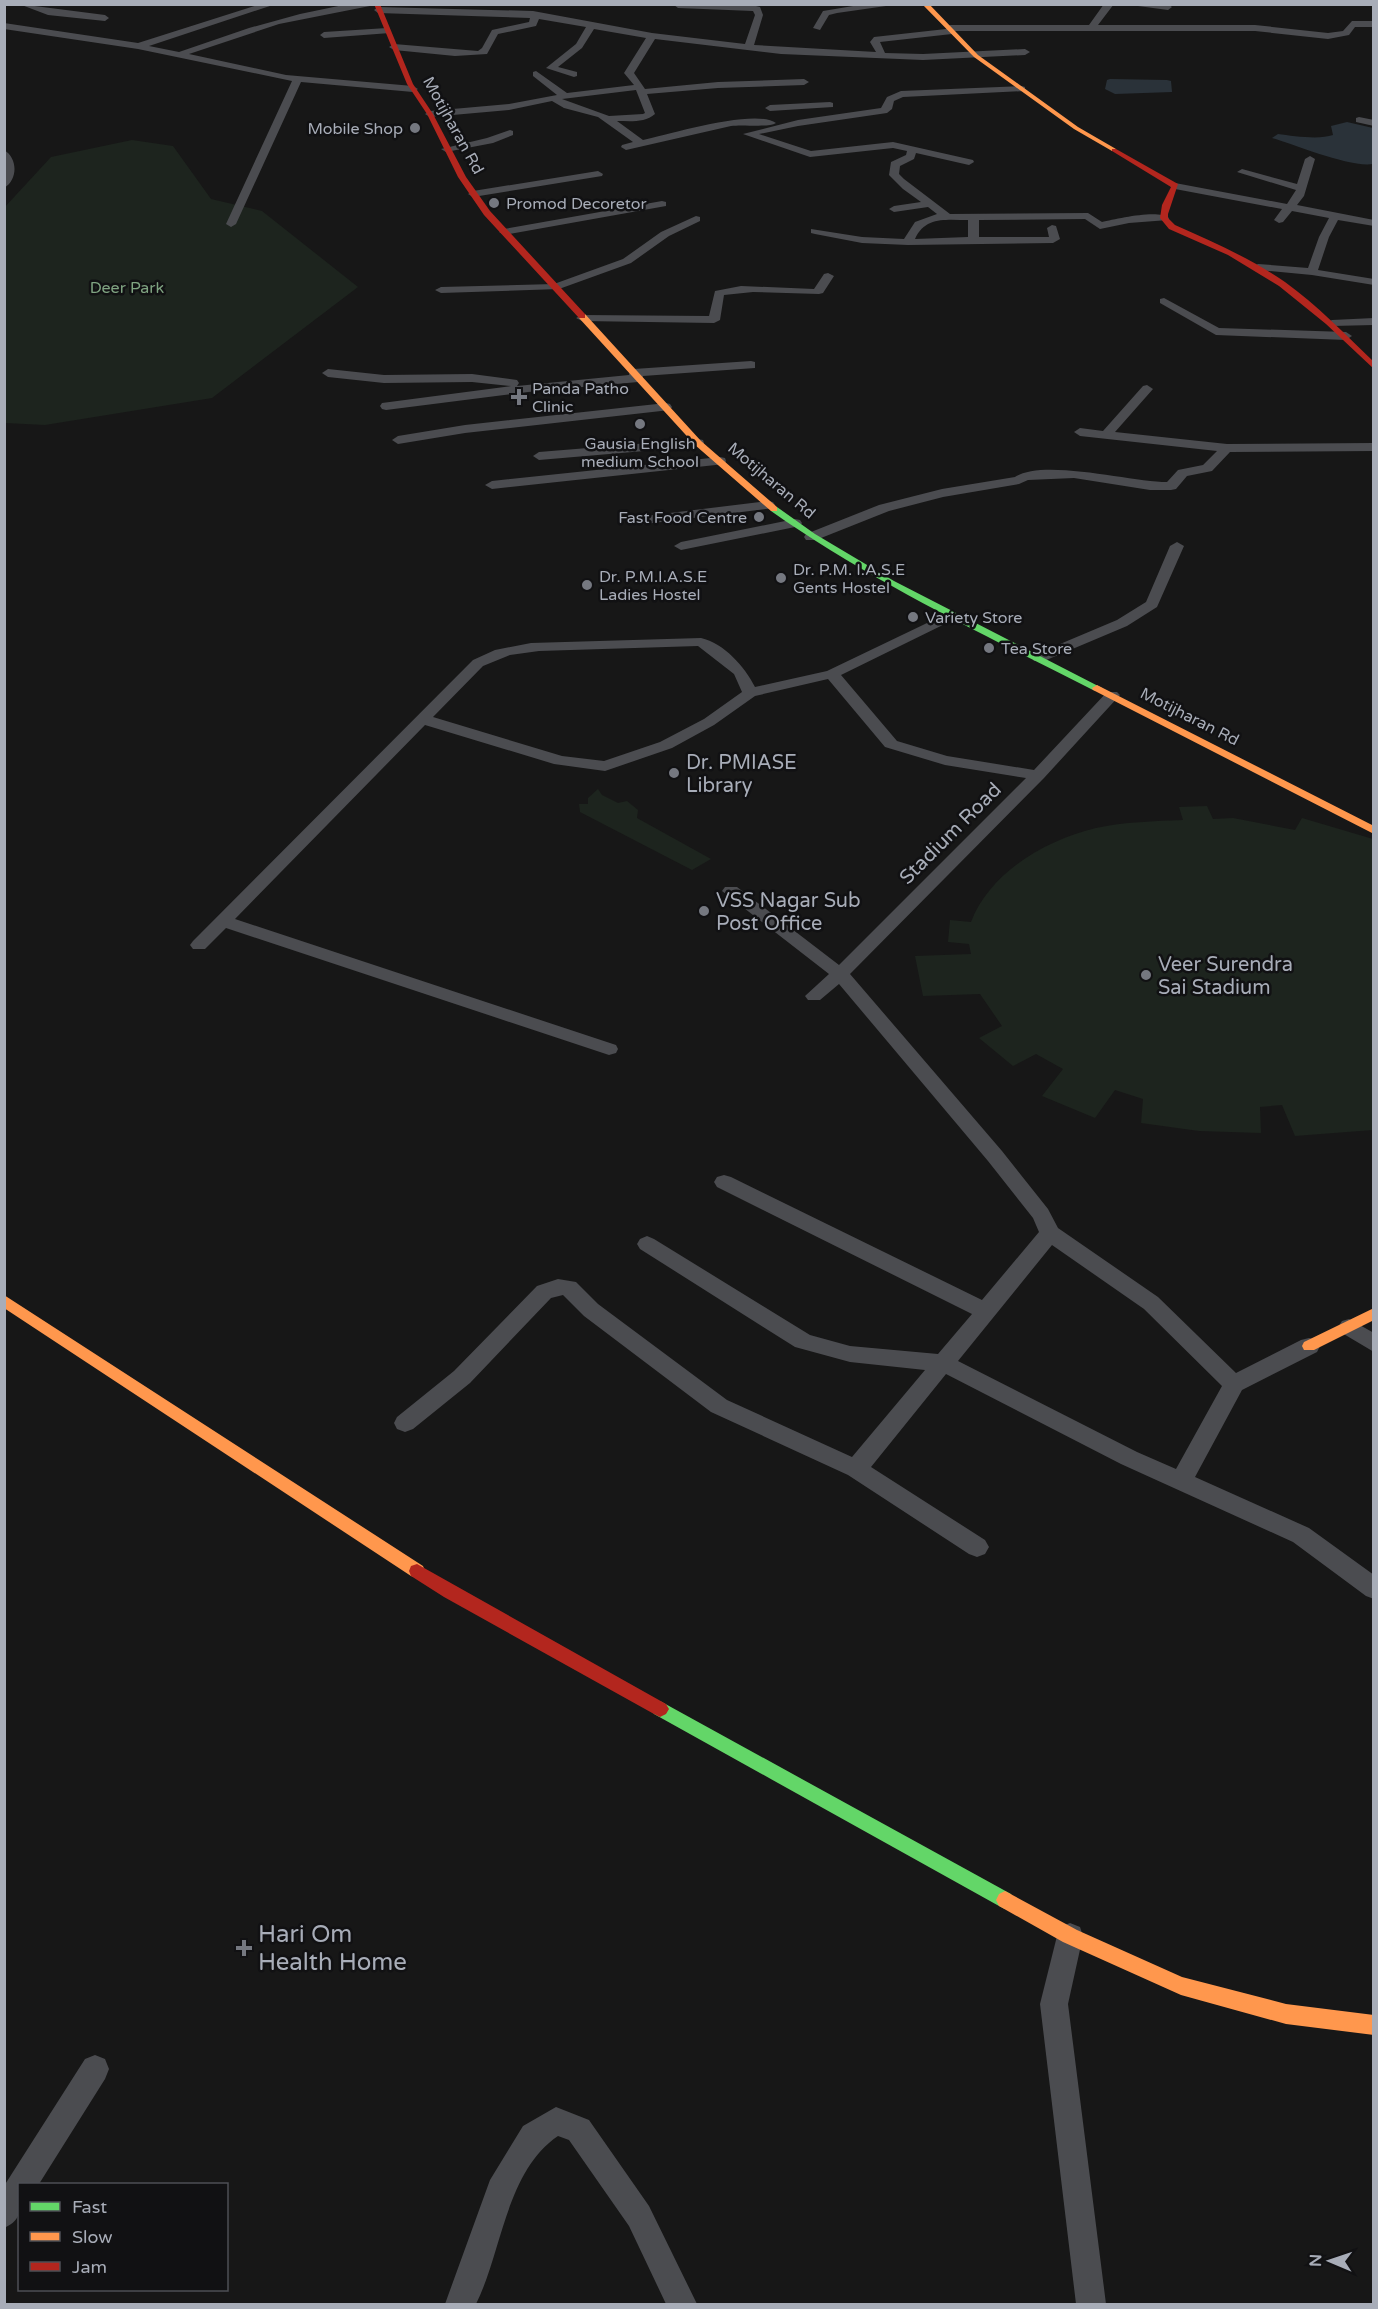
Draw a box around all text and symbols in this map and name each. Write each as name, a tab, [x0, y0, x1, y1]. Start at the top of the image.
street label: Motijharan Rd	[418, 73, 488, 178]
place label: Mobile Shop	[307, 119, 403, 139]
marker: Mobile Shop	[408, 121, 422, 135]
place label: Promod Decoretor	[506, 194, 648, 214]
marker: Promod Decoretor	[487, 196, 501, 210]
park label: Deer Park	[90, 278, 164, 298]
place label: Panda Patho Clinic	[532, 379, 629, 417]
marker: Panda Patho Clinic	[510, 388, 528, 406]
marker: Gausia English medium School	[633, 417, 647, 431]
place label: Gausia English medium School	[581, 434, 699, 472]
street label: Motijharan Rd	[723, 438, 819, 523]
place label: Fast Food Centre	[618, 508, 747, 528]
marker: Fast Food Centre	[752, 510, 766, 524]
place label: Dr. P.M. I.A.S.E Gents Hostel	[793, 560, 905, 598]
place label: Dr. P.M.I.A.S.E Ladies Hostel	[599, 567, 707, 605]
marker: Dr. P.M. I.A.S.E Gents Hostel	[774, 571, 788, 585]
marker: Dr. P.M.I.A.S.E Ladies Hostel	[580, 578, 594, 592]
place label: Variety Store	[925, 608, 1022, 628]
marker: Variety Store	[906, 610, 920, 624]
place label: Tea Store	[1001, 639, 1072, 659]
marker: Tea Store	[982, 641, 996, 655]
street label: Motijharan Rd	[1137, 683, 1242, 750]
place label: Dr. PMIASE Library	[686, 751, 797, 798]
marker: Dr. PMIASE Library	[667, 766, 681, 780]
street label: Stadium Road	[895, 778, 1007, 890]
place label: VSS Nagar Sub Post Office	[716, 889, 861, 936]
marker: VSS Nagar Sub Post Office	[697, 904, 711, 918]
place label: Veer Surendra Sai Stadium	[1158, 953, 1293, 1000]
marker: Veer Surendra Sai Stadium	[1139, 968, 1153, 982]
place label: Hari Om Health Home	[258, 1920, 407, 1977]
marker: Hari Om Health Home	[235, 1939, 253, 1957]
legend	[18, 2183, 228, 2291]
text: Fast	[72, 2196, 107, 2218]
text: Slow	[72, 2226, 113, 2248]
north arrow	[1300, 2231, 1360, 2291]
text: N	[1306, 2254, 1326, 2267]
text: Jam	[72, 2256, 107, 2278]

